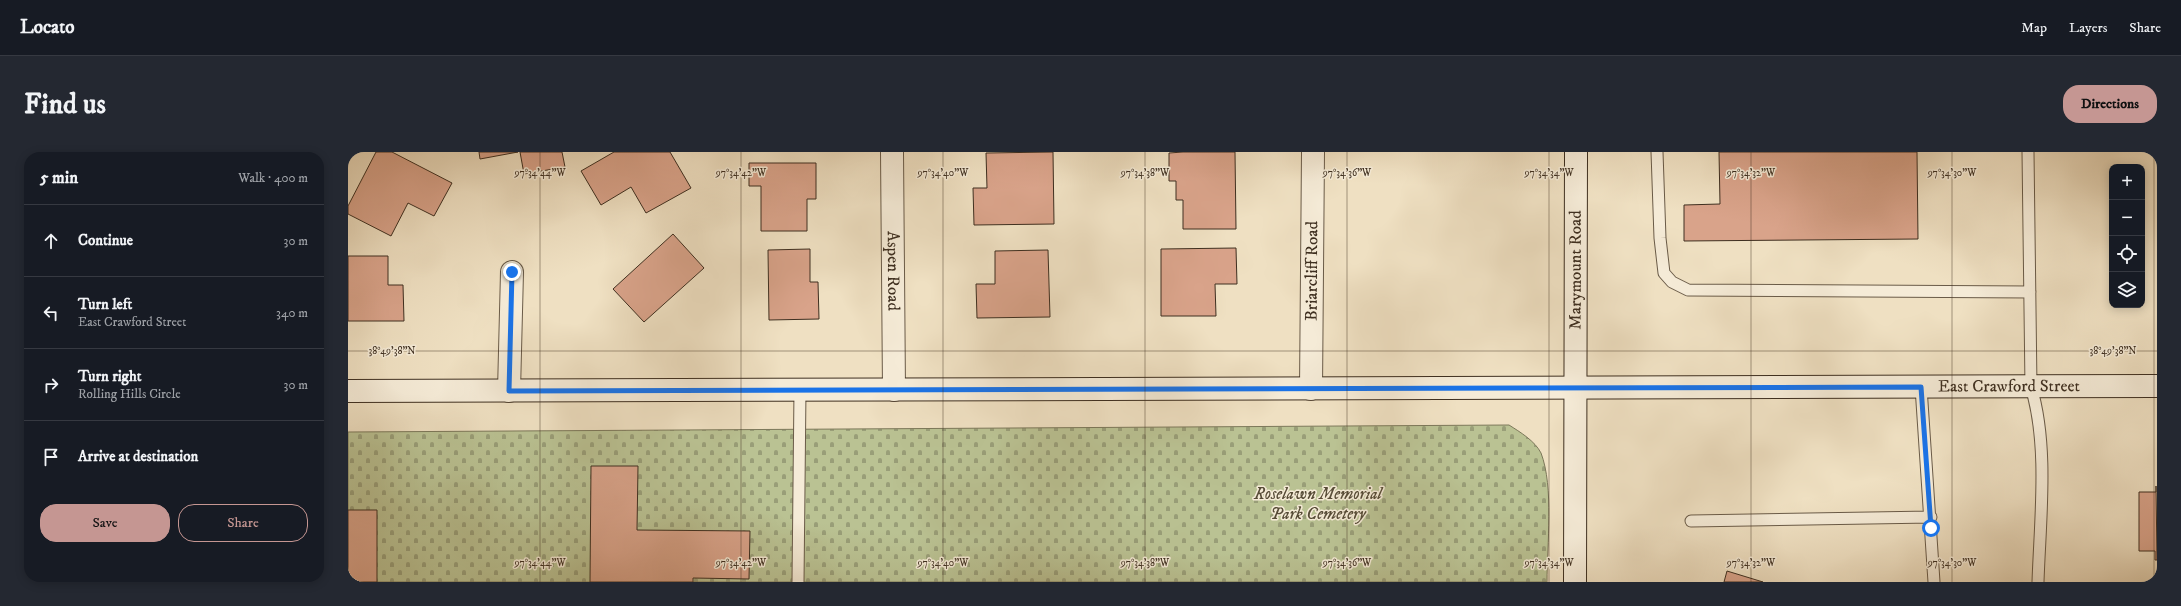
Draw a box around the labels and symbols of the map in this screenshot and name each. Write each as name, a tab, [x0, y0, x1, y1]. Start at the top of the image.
text: 97°34'44"W	[513, 167, 566, 179]
text: 97°34'42"W	[715, 167, 767, 179]
text: 97°34'40"W	[917, 167, 969, 179]
text: 97°34'38"W	[1120, 167, 1170, 179]
text: 97°34'36"W	[1322, 167, 1372, 179]
text: 97°34'34"W	[1523, 167, 1574, 179]
text: 97°34'32"W	[1726, 167, 1776, 179]
text: 97°34'30"W	[1927, 167, 1977, 179]
street label: Marymount Road	[1565, 210, 1587, 330]
street label: Briarcliff Road	[1301, 220, 1323, 321]
street label: Aspen Road	[882, 231, 904, 312]
route end	[503, 263, 521, 281]
text: 38°49'38"N	[368, 345, 416, 357]
text: 38°49'38"N	[2089, 345, 2137, 357]
street label: East Crawford Street	[1938, 375, 2081, 398]
park label: Roselawn Memorial Park Cemetery	[1253, 483, 1384, 525]
route start	[1922, 519, 1940, 537]
text: 97°34'44"W	[513, 557, 566, 569]
text: 97°34'42"W	[715, 557, 767, 569]
text: 97°34'40"W	[917, 557, 969, 569]
text: 97°34'38"W	[1120, 557, 1170, 569]
text: 97°34'36"W	[1322, 557, 1372, 569]
text: 97°34'34"W	[1523, 557, 1574, 569]
text: 97°34'32"W	[1726, 557, 1776, 569]
text: 97°34'30"W	[1927, 557, 1977, 569]

